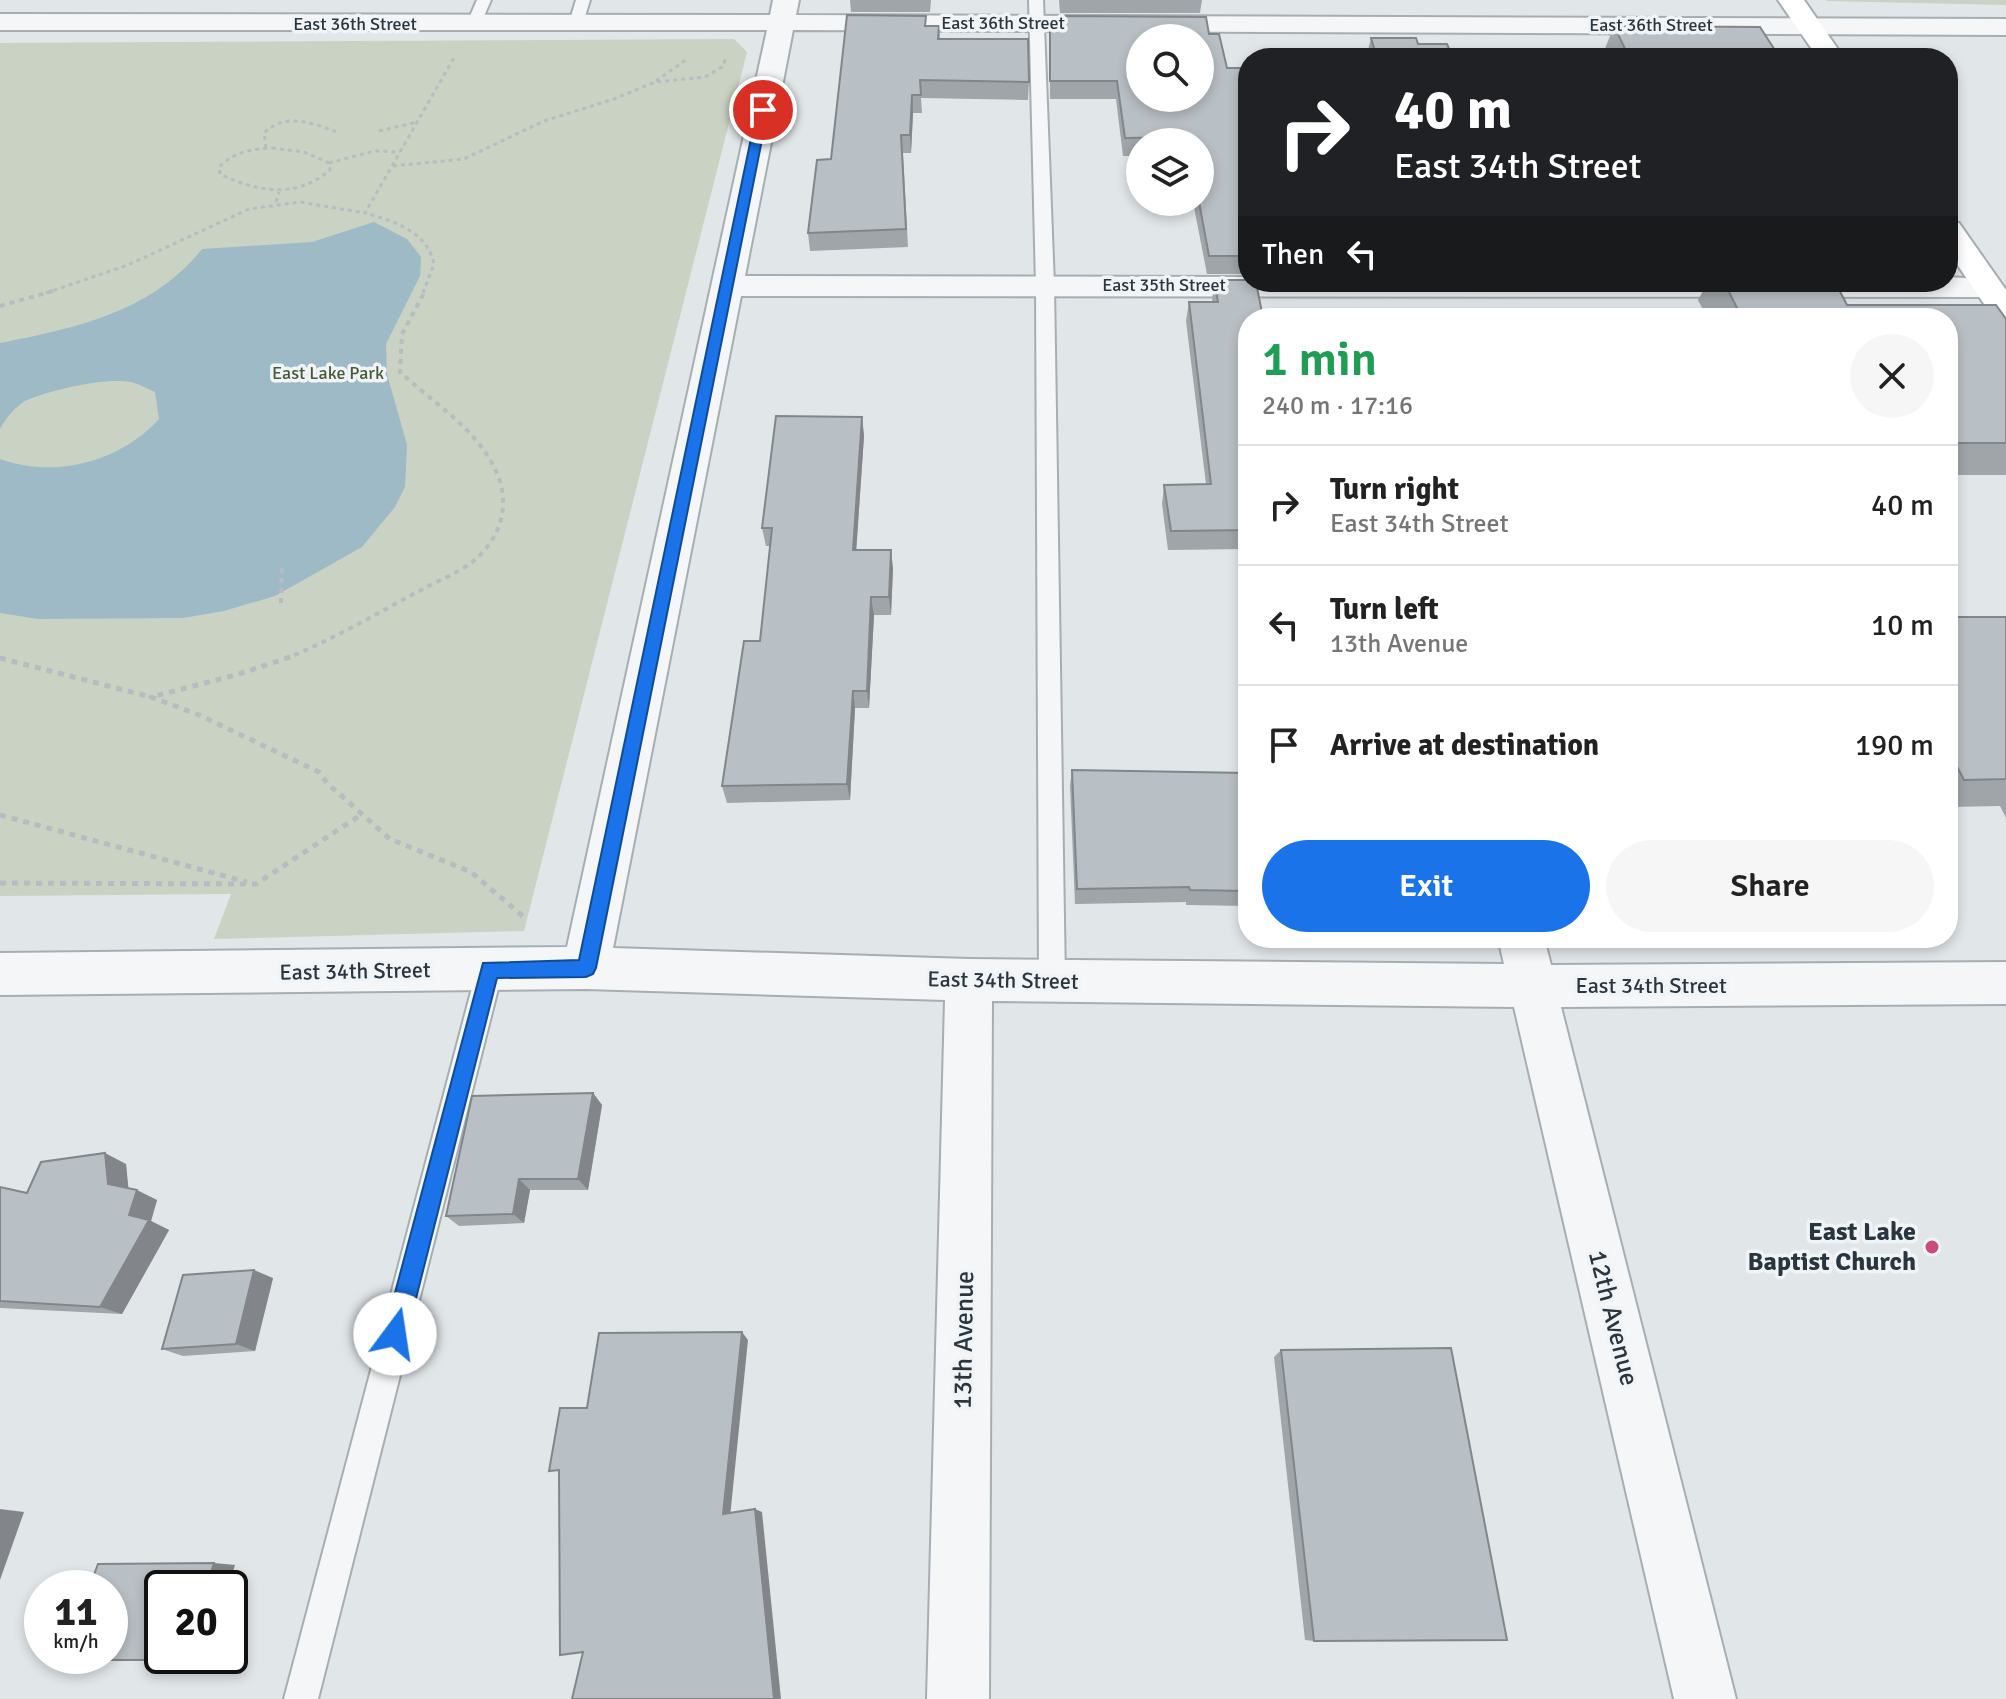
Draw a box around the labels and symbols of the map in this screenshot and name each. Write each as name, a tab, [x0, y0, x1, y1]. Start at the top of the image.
street label: East 36th Street	[941, 12, 1065, 34]
street label: East 36th Street	[293, 13, 417, 35]
street label: East 36th Street	[1589, 14, 1713, 36]
pin	[729, 76, 797, 144]
street label: East 35th Street	[1102, 274, 1226, 296]
park label: East Lake Park	[272, 362, 384, 384]
street label: East 34th Street	[279, 956, 431, 986]
street label: East 34th Street	[927, 965, 1079, 995]
street label: East 34th Street	[1575, 972, 1727, 999]
place label: East Lake Baptist Church	[1748, 1216, 1916, 1278]
marker: East Lake Baptist Church	[1923, 1238, 1941, 1256]
street label: 12th Avenue	[1581, 1247, 1645, 1389]
street label: 13th Avenue	[947, 1271, 981, 1409]
position arrow	[353, 1292, 437, 1376]
speed limit sign: 20	[144, 1570, 248, 1674]

